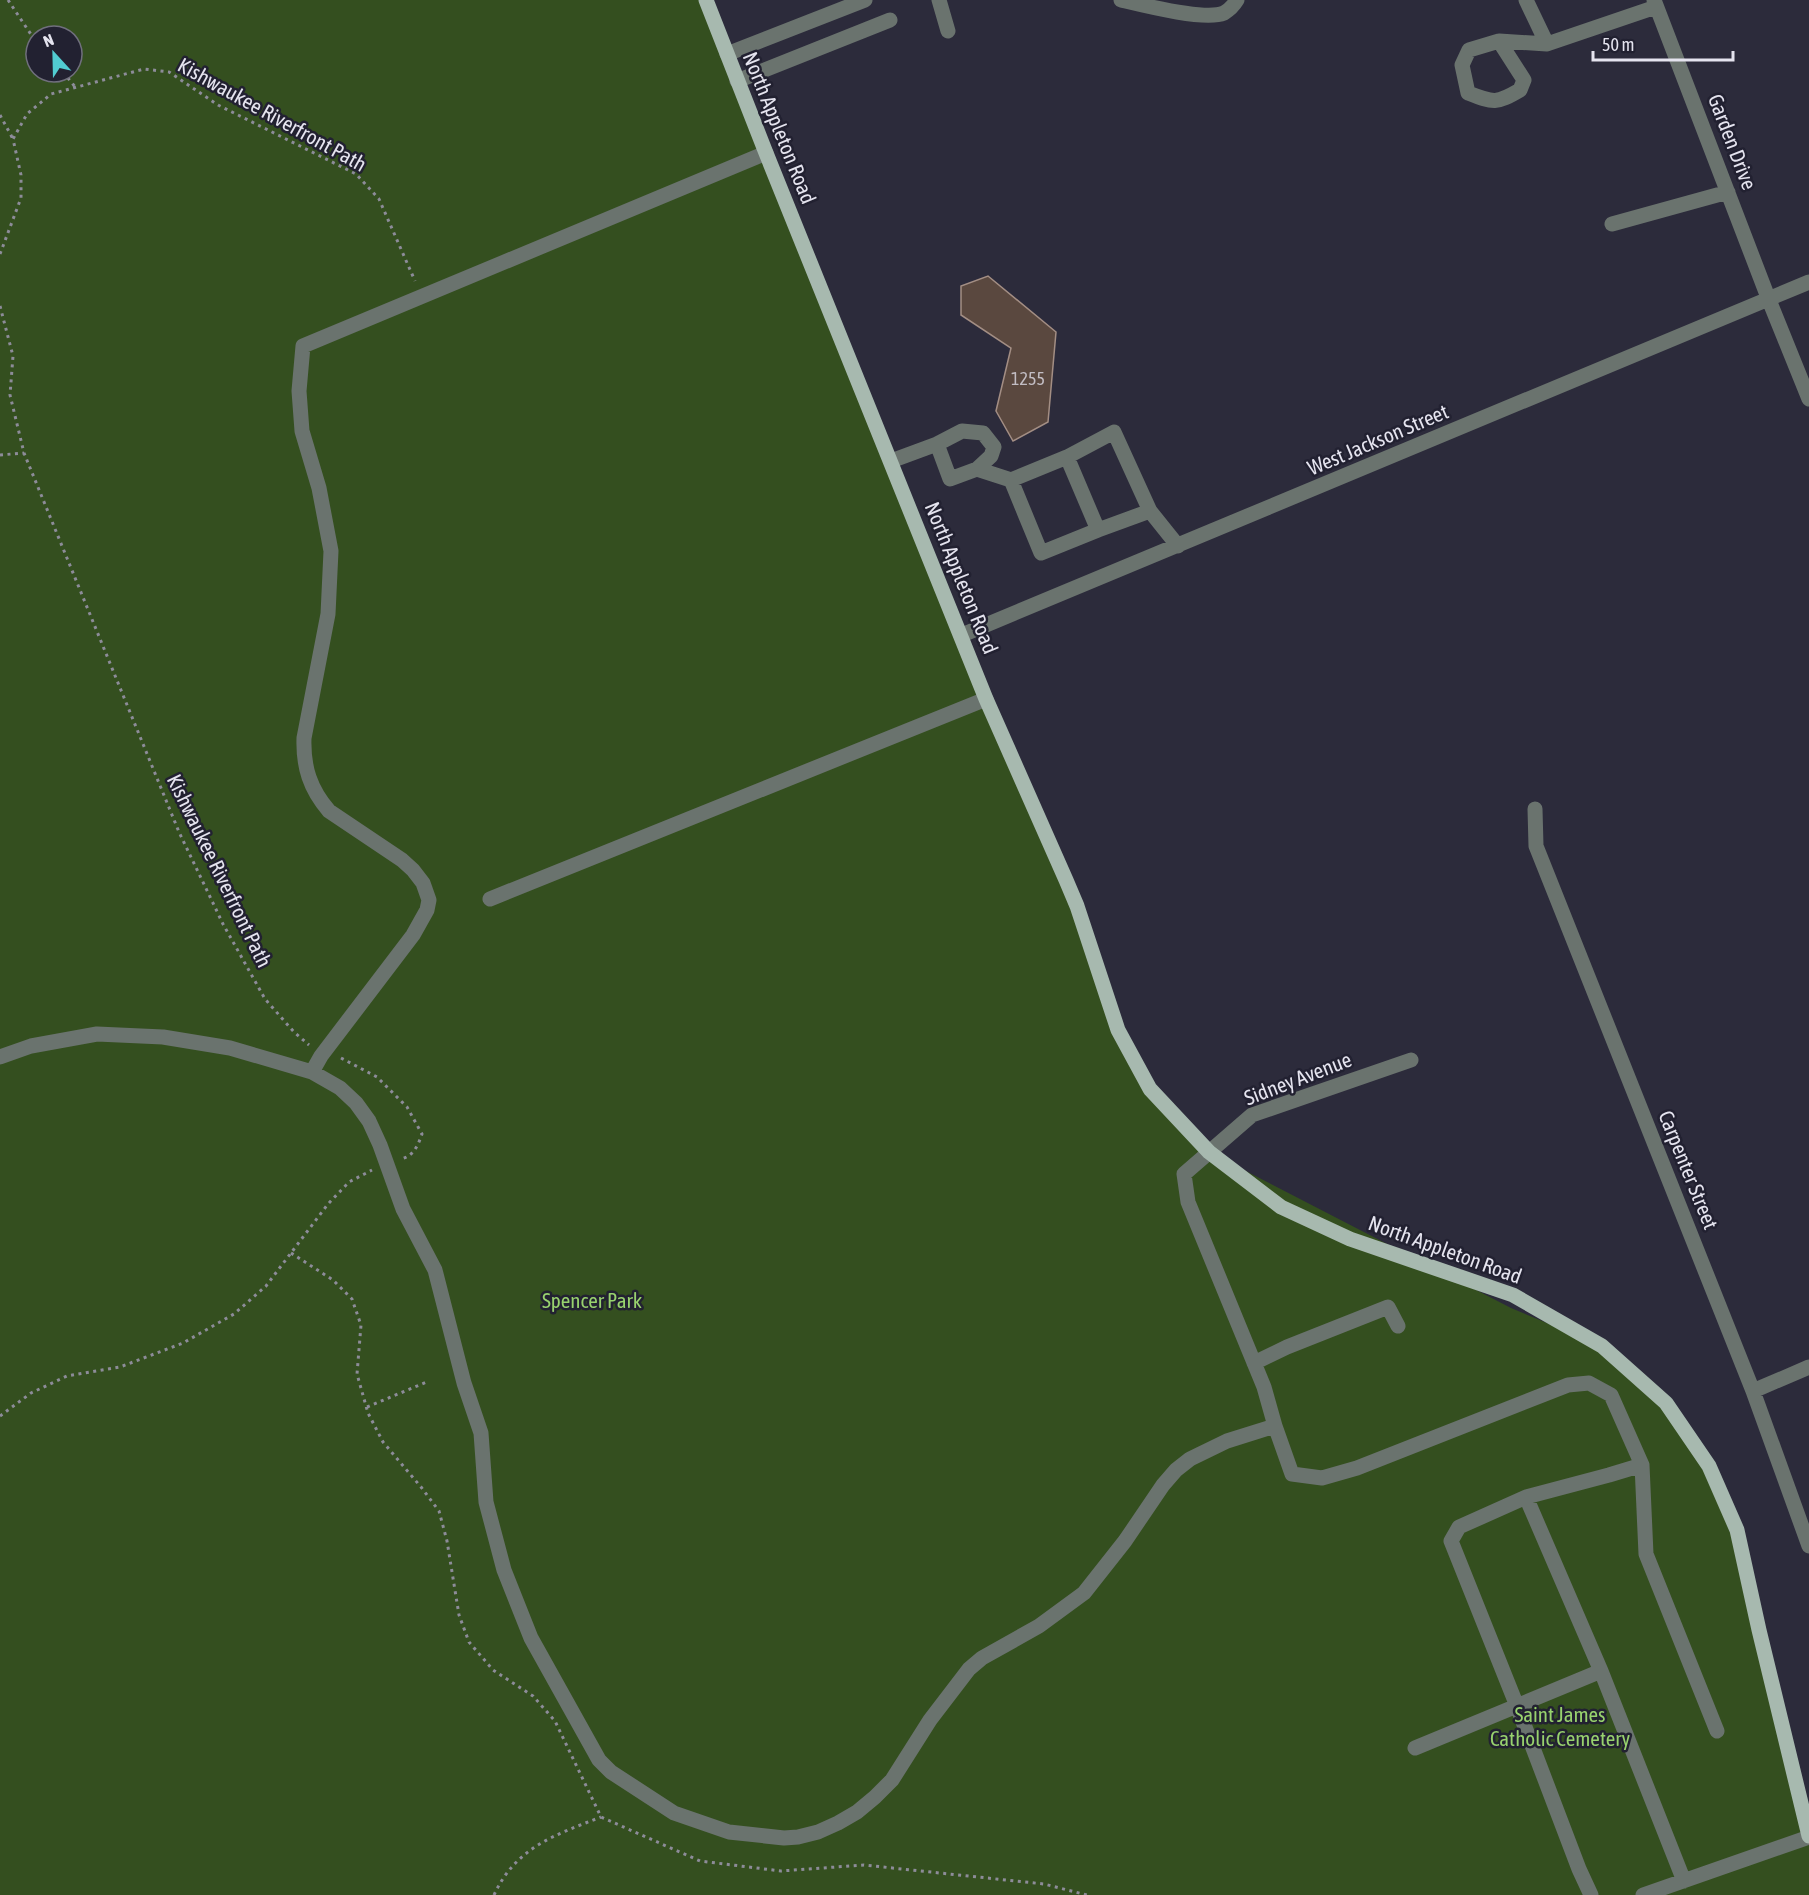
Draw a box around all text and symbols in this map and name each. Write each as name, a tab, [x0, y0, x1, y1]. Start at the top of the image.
north arrow	[24, 24, 84, 84]
scale bar	[1593, 24, 1732, 62]
text: N	[41, 30, 56, 50]
text: 50 m	[1602, 34, 1634, 55]
street label: North Appleton Road	[739, 48, 821, 207]
street label: Kishwaukee Riverfront Path	[174, 52, 371, 176]
street label: Garden Drive	[1704, 90, 1762, 193]
house number: 1255	[1011, 368, 1045, 389]
street label: West Jackson Street	[1304, 399, 1452, 480]
street label: North Appleton Road	[921, 498, 1003, 657]
street label: Kishwaukee Riverfront Path	[163, 770, 277, 971]
street label: Sidney Avenue	[1241, 1047, 1355, 1109]
street label: Carpenter Street	[1654, 1107, 1724, 1232]
street label: North Appleton Road	[1365, 1210, 1525, 1288]
park label: Spencer Park	[542, 1288, 642, 1312]
park label: Saint James Catholic Cemetery	[1490, 1702, 1630, 1750]

